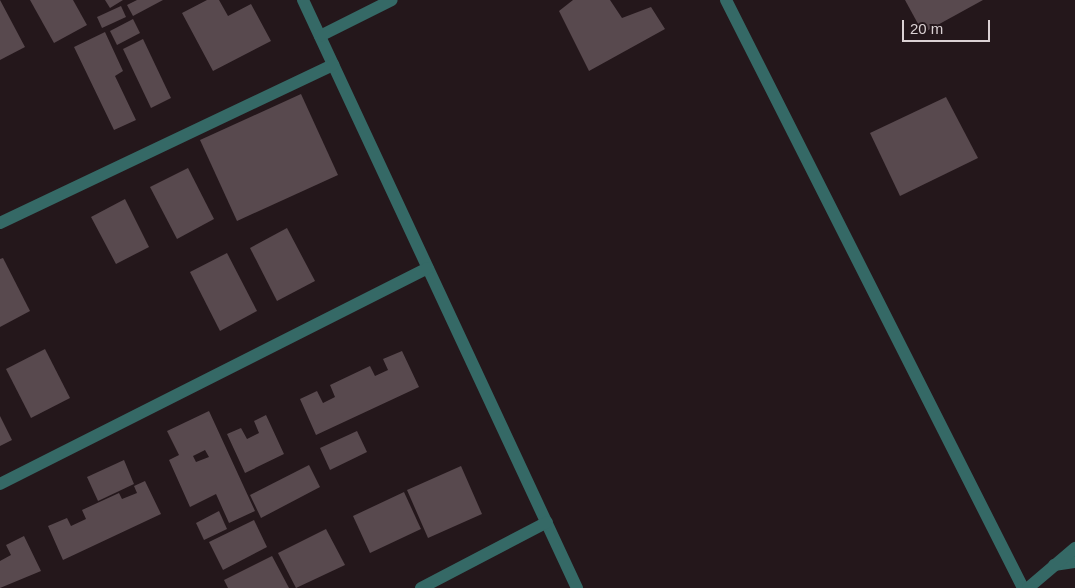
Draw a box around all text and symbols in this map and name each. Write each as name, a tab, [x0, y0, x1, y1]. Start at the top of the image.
scale bar	[905, 10, 992, 42]
text: 20 m	[910, 20, 943, 37]

